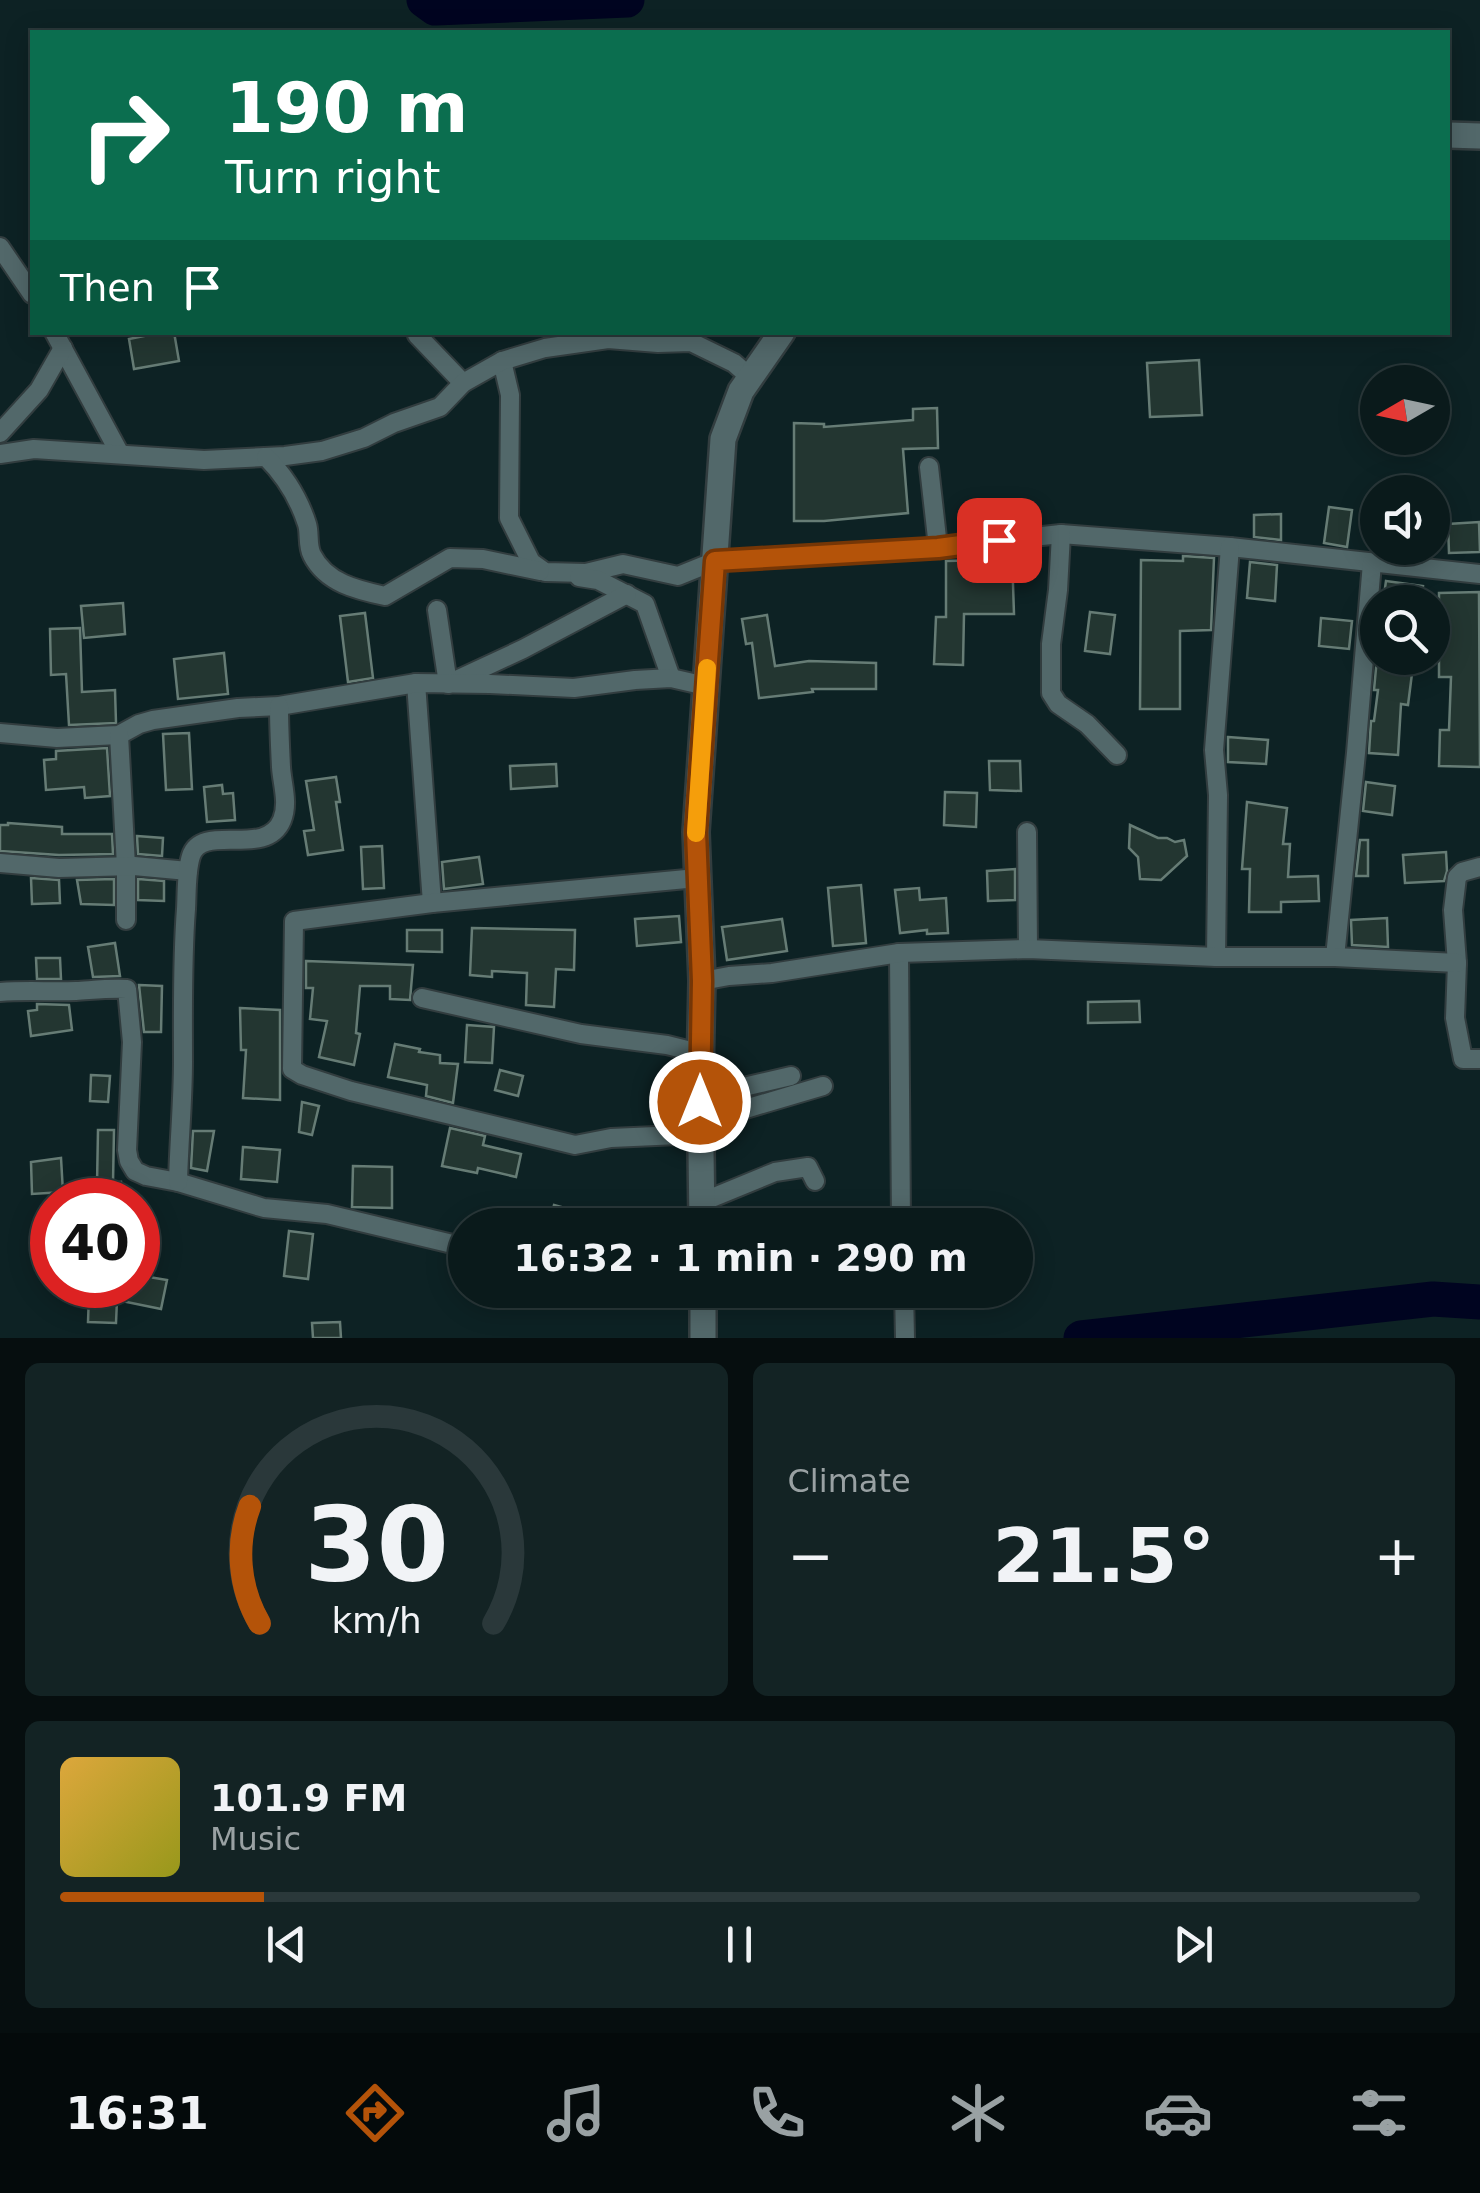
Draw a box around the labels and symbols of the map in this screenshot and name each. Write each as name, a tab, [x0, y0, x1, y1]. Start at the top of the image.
north arrow	[1360, 365, 1450, 455]
pin	[957, 498, 1042, 583]
position arrow	[648, 1050, 752, 1154]
speed limit sign: 40	[30, 1178, 160, 1308]

